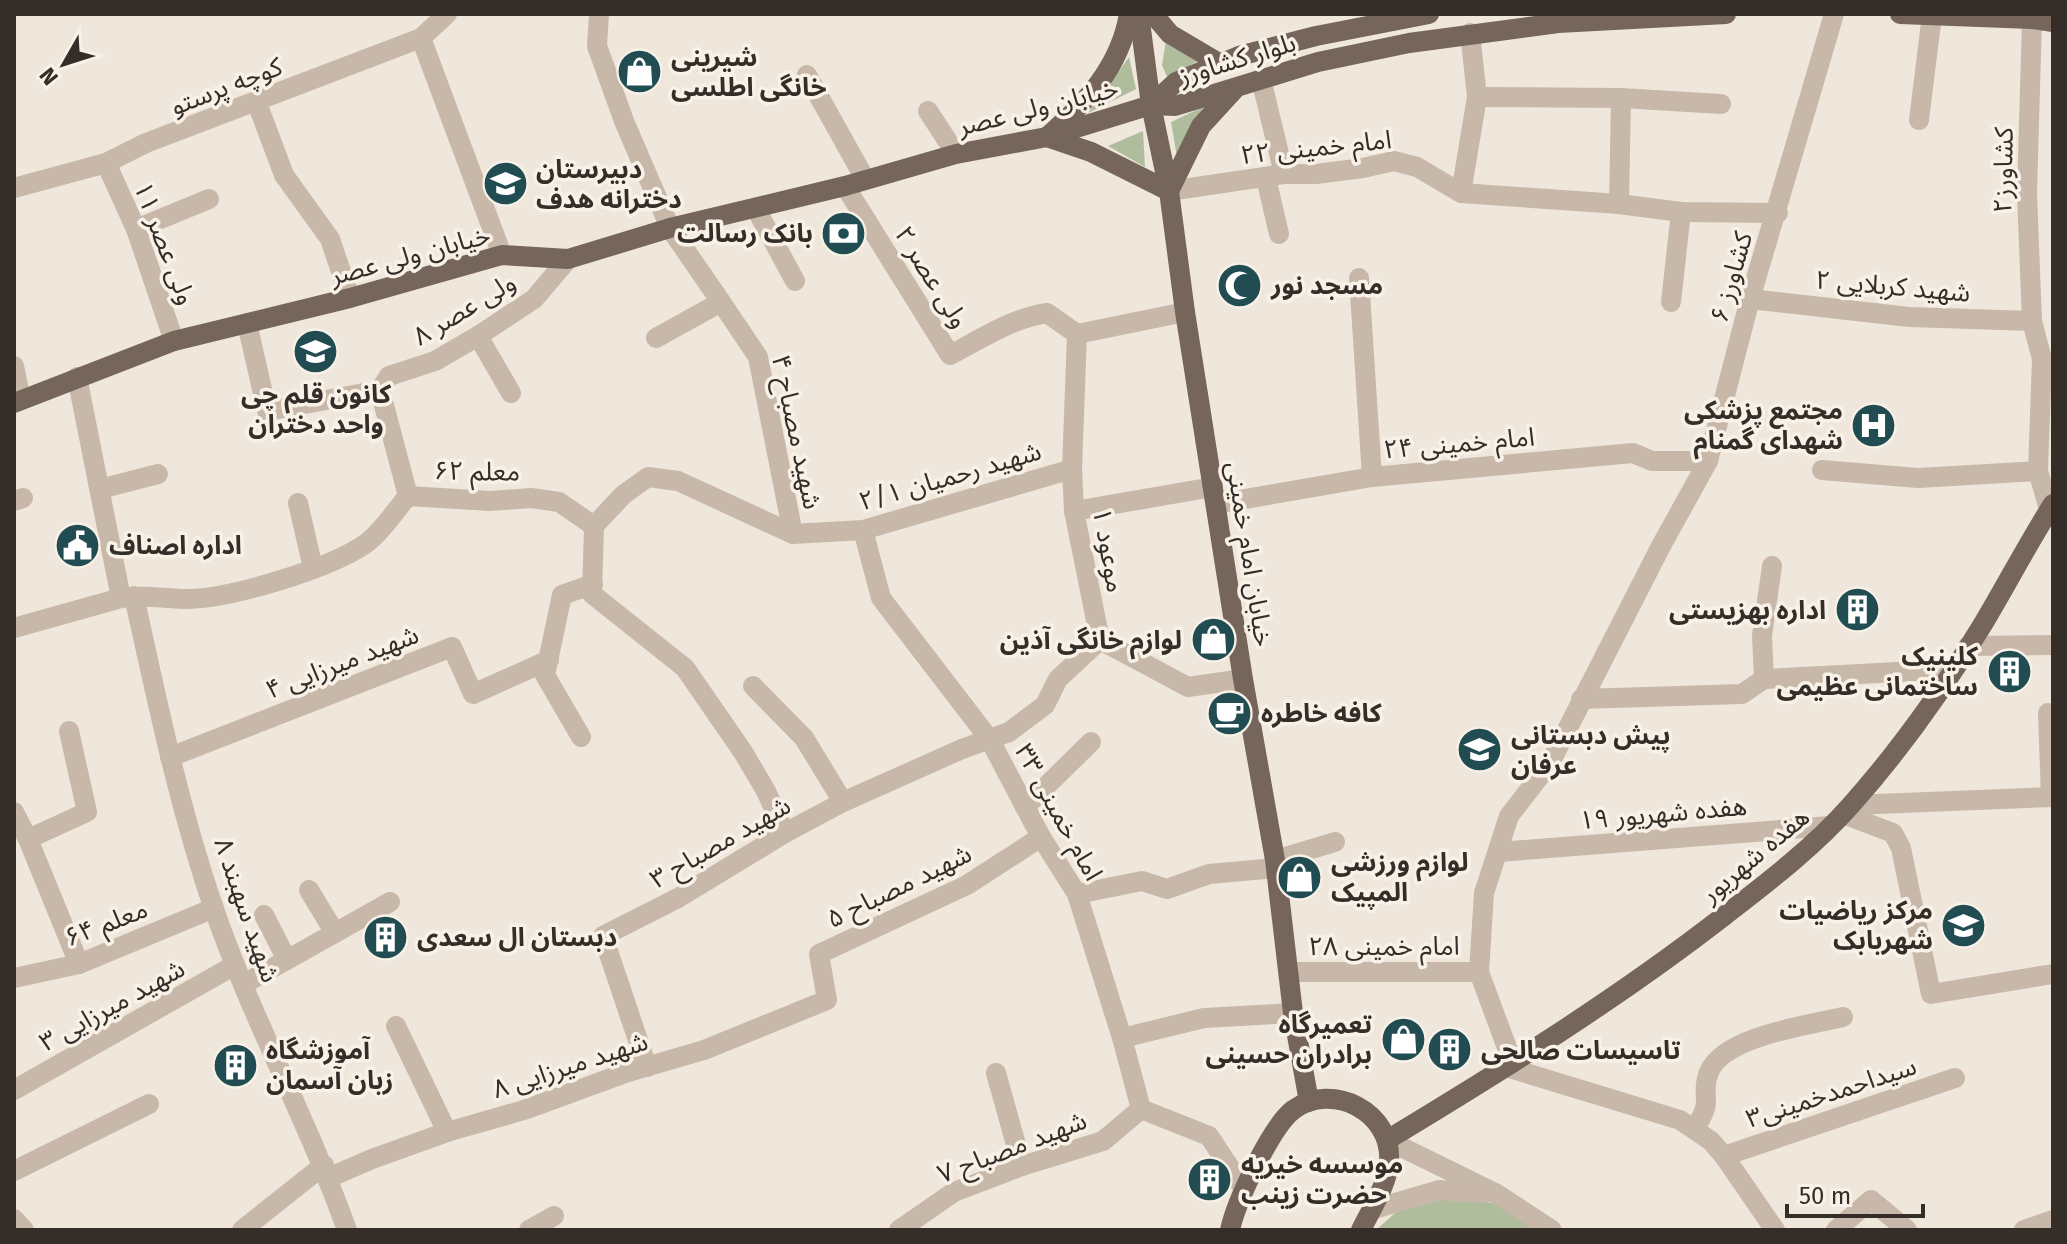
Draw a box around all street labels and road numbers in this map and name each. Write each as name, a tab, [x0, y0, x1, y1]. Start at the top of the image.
street label: بلوار کشاورز	[1174, 27, 1299, 92]
street label: کوچه پرستو	[166, 51, 287, 123]
street label: خیابان ولی عصر	[954, 73, 1122, 143]
street label: امام خمینی ۲۲	[1239, 124, 1393, 175]
street label: کشاورز۲	[1987, 126, 2020, 213]
street label: ولی عصر ۱۱	[127, 177, 202, 309]
street label: خیابان ولی عصر	[326, 219, 493, 292]
street label: ولی عصر ۲	[888, 221, 975, 334]
street label: کشاورز ۶	[1704, 228, 1759, 326]
street label: شهید کربلایی ۲	[1814, 264, 1972, 309]
street label: ولی عصر ۸	[407, 267, 521, 352]
street label: شهید مصباح ۴	[762, 352, 828, 513]
street label: امام خمینی ۲۴	[1382, 421, 1536, 470]
street label: شهید رحمیان ۲/۱	[855, 436, 1045, 517]
street label: معلم ۶۲	[434, 455, 520, 492]
street label: خیابان امام خمینی	[1216, 459, 1279, 649]
street label: موعود ۱	[1086, 505, 1131, 595]
street label: شهید میرزایی ۴	[261, 619, 423, 706]
street label: امام خمینی ۳۳	[1005, 738, 1109, 888]
street label: شهید مصباح ۳	[644, 790, 798, 898]
street label: هفده شهریور ۱۹	[1578, 791, 1748, 836]
street label: هفده شهریور	[1694, 801, 1816, 910]
street label: شهید سهبند ۸	[207, 834, 286, 987]
street label: شهید مصباح ۵	[822, 838, 978, 938]
street label: معلم ۶۴	[60, 894, 153, 957]
street label: امام خمینی ۲۸	[1308, 931, 1460, 966]
street label: شهید میرزایی ۳	[34, 953, 190, 1058]
street label: شهید میرزایی ۸	[489, 1026, 652, 1105]
street label: سیداحمدخمینی۳	[1742, 1050, 1920, 1135]
street label: شهید مصباح ۷	[933, 1105, 1092, 1193]

